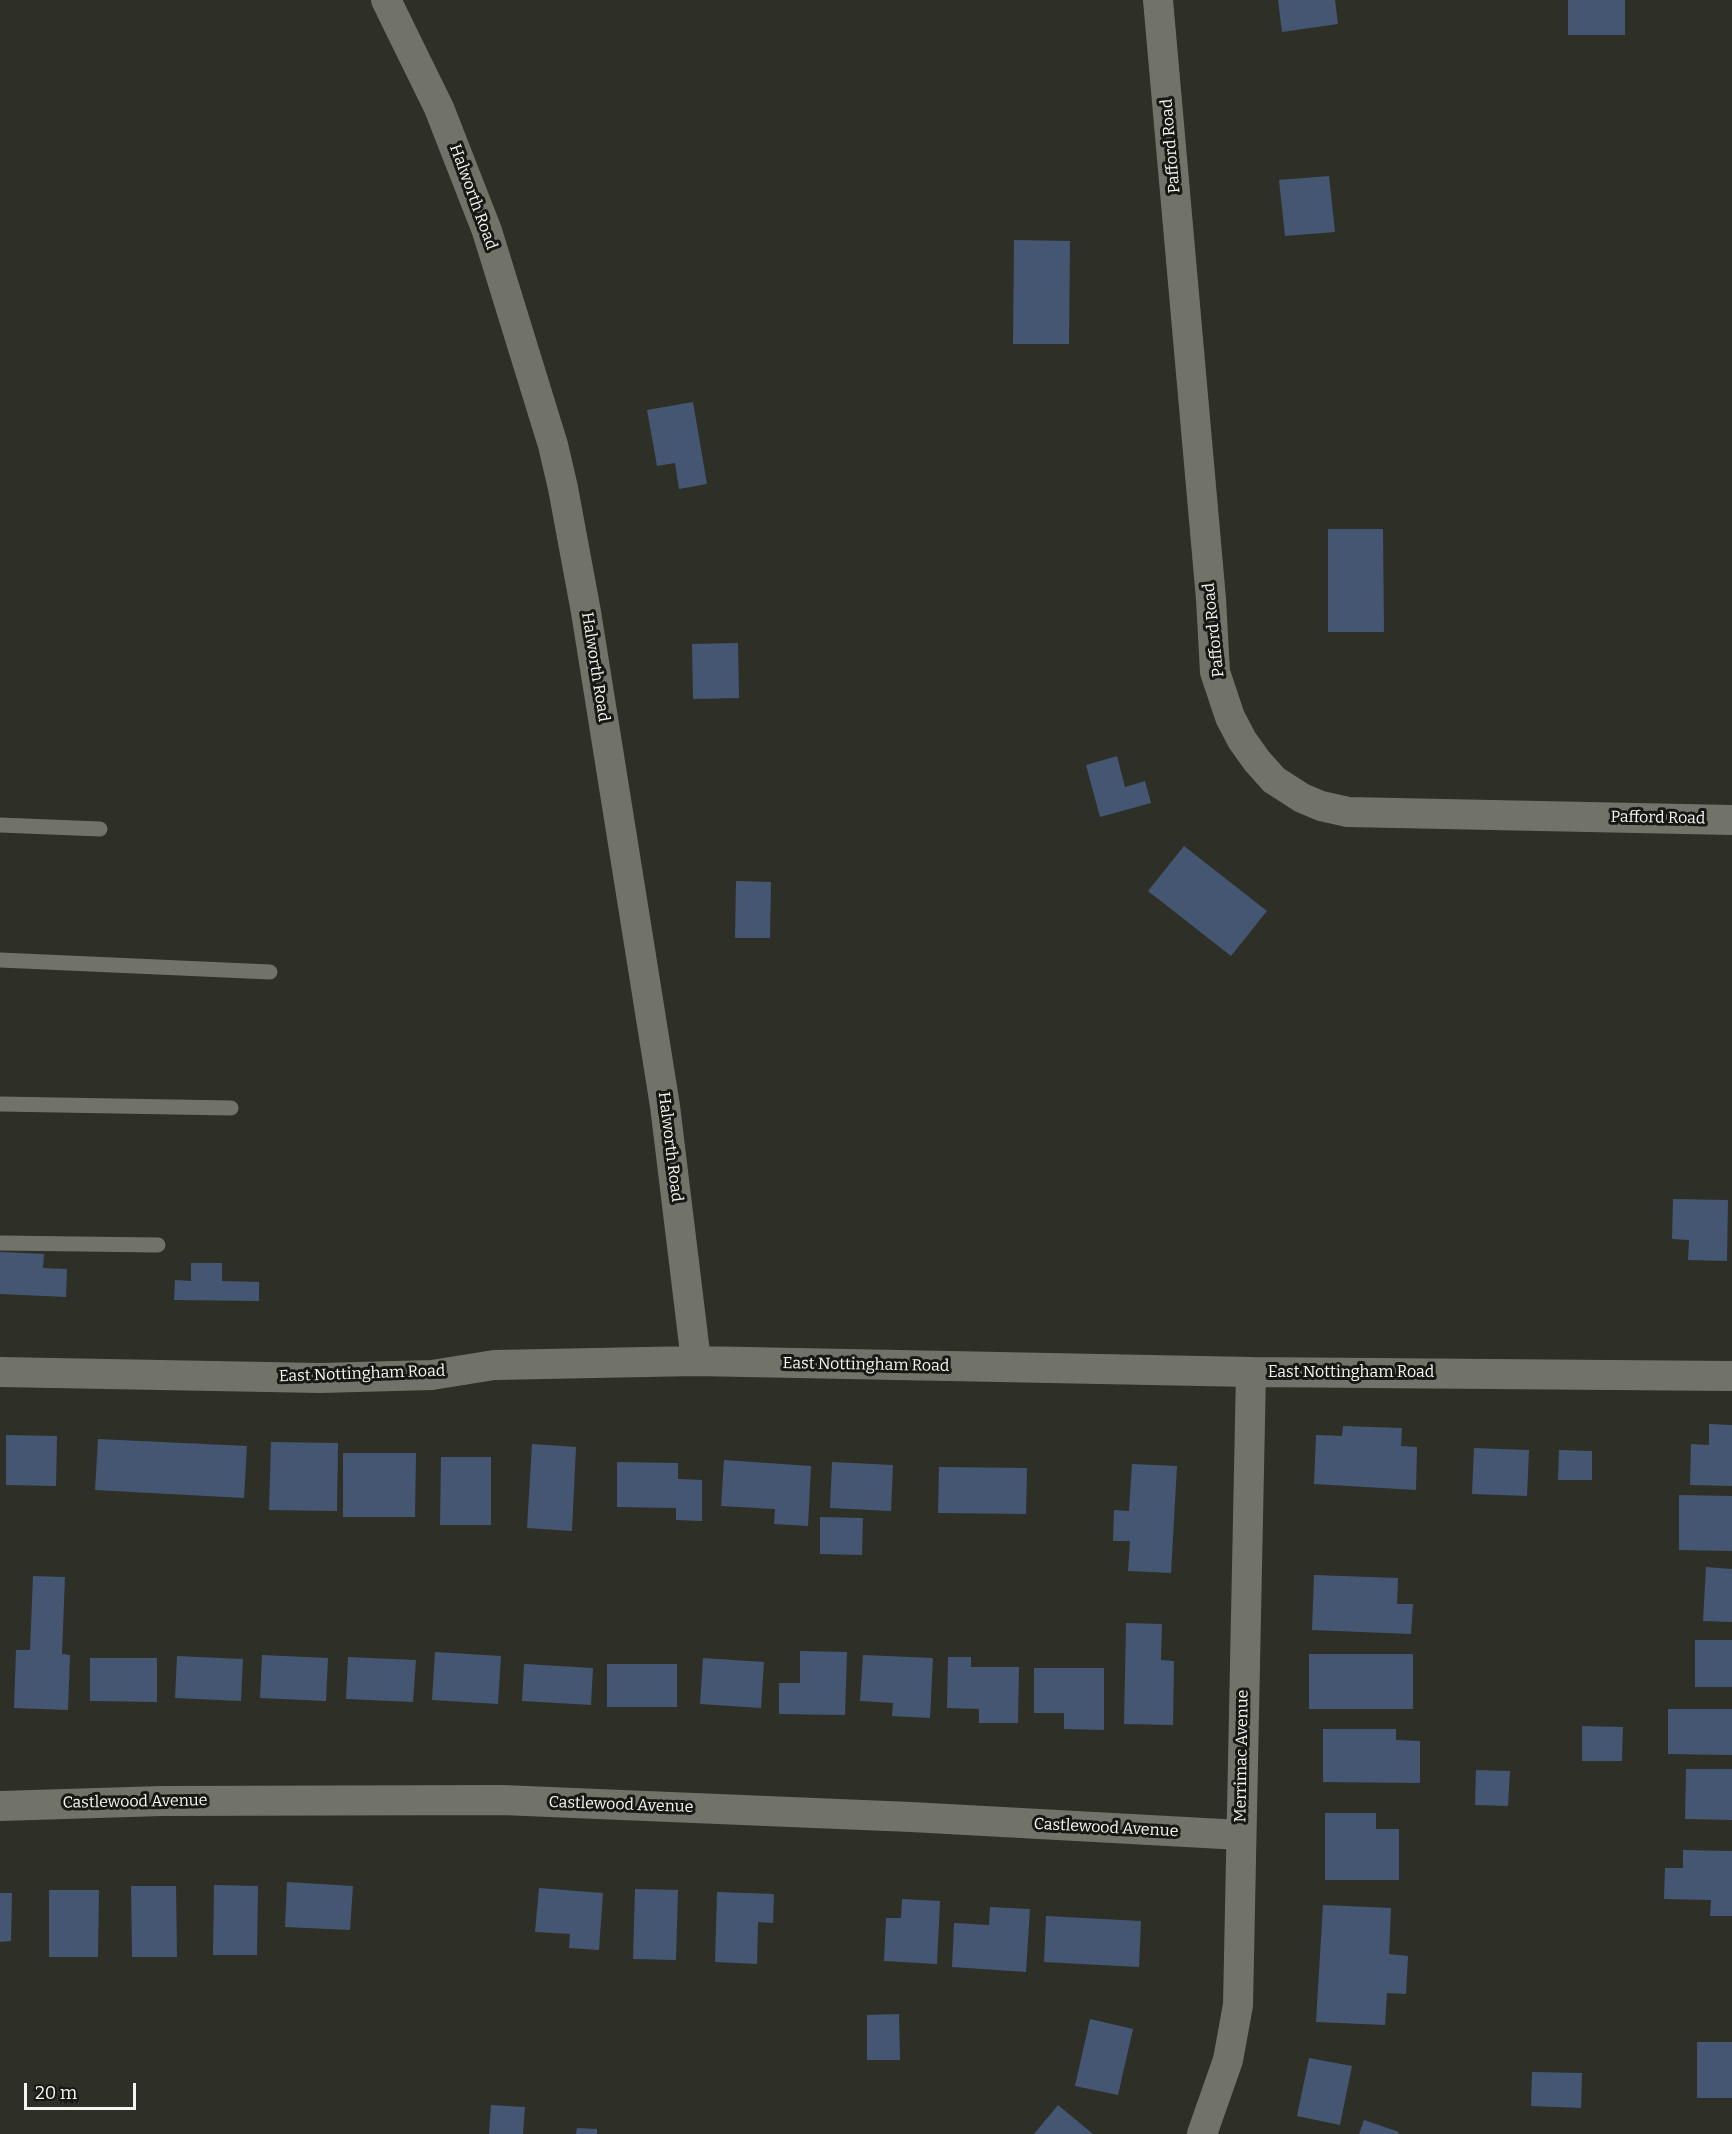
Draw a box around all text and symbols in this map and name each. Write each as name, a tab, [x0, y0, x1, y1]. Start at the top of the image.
street label: Pafford Road	[1157, 98, 1185, 194]
street label: Halworth Road	[445, 142, 501, 252]
street label: Pafford Road	[1199, 582, 1229, 678]
street label: Halworth Road	[577, 611, 613, 723]
street label: Pafford Road	[1610, 808, 1706, 828]
street label: Halworth Road	[654, 1091, 686, 1203]
street label: East Nottingham Road	[783, 1354, 949, 1376]
street label: East Nottingham Road	[278, 1361, 446, 1387]
street label: East Nottingham Road	[1268, 1363, 1434, 1383]
street label: Merrimac Avenue	[1231, 1689, 1253, 1823]
street label: Castlewood Avenue	[62, 1791, 208, 1813]
street label: Castlewood Avenue	[548, 1793, 694, 1817]
street label: Castlewood Avenue	[1033, 1815, 1179, 1841]
scale bar	[27, 2071, 140, 2109]
text: 20 m	[35, 2082, 77, 2104]

